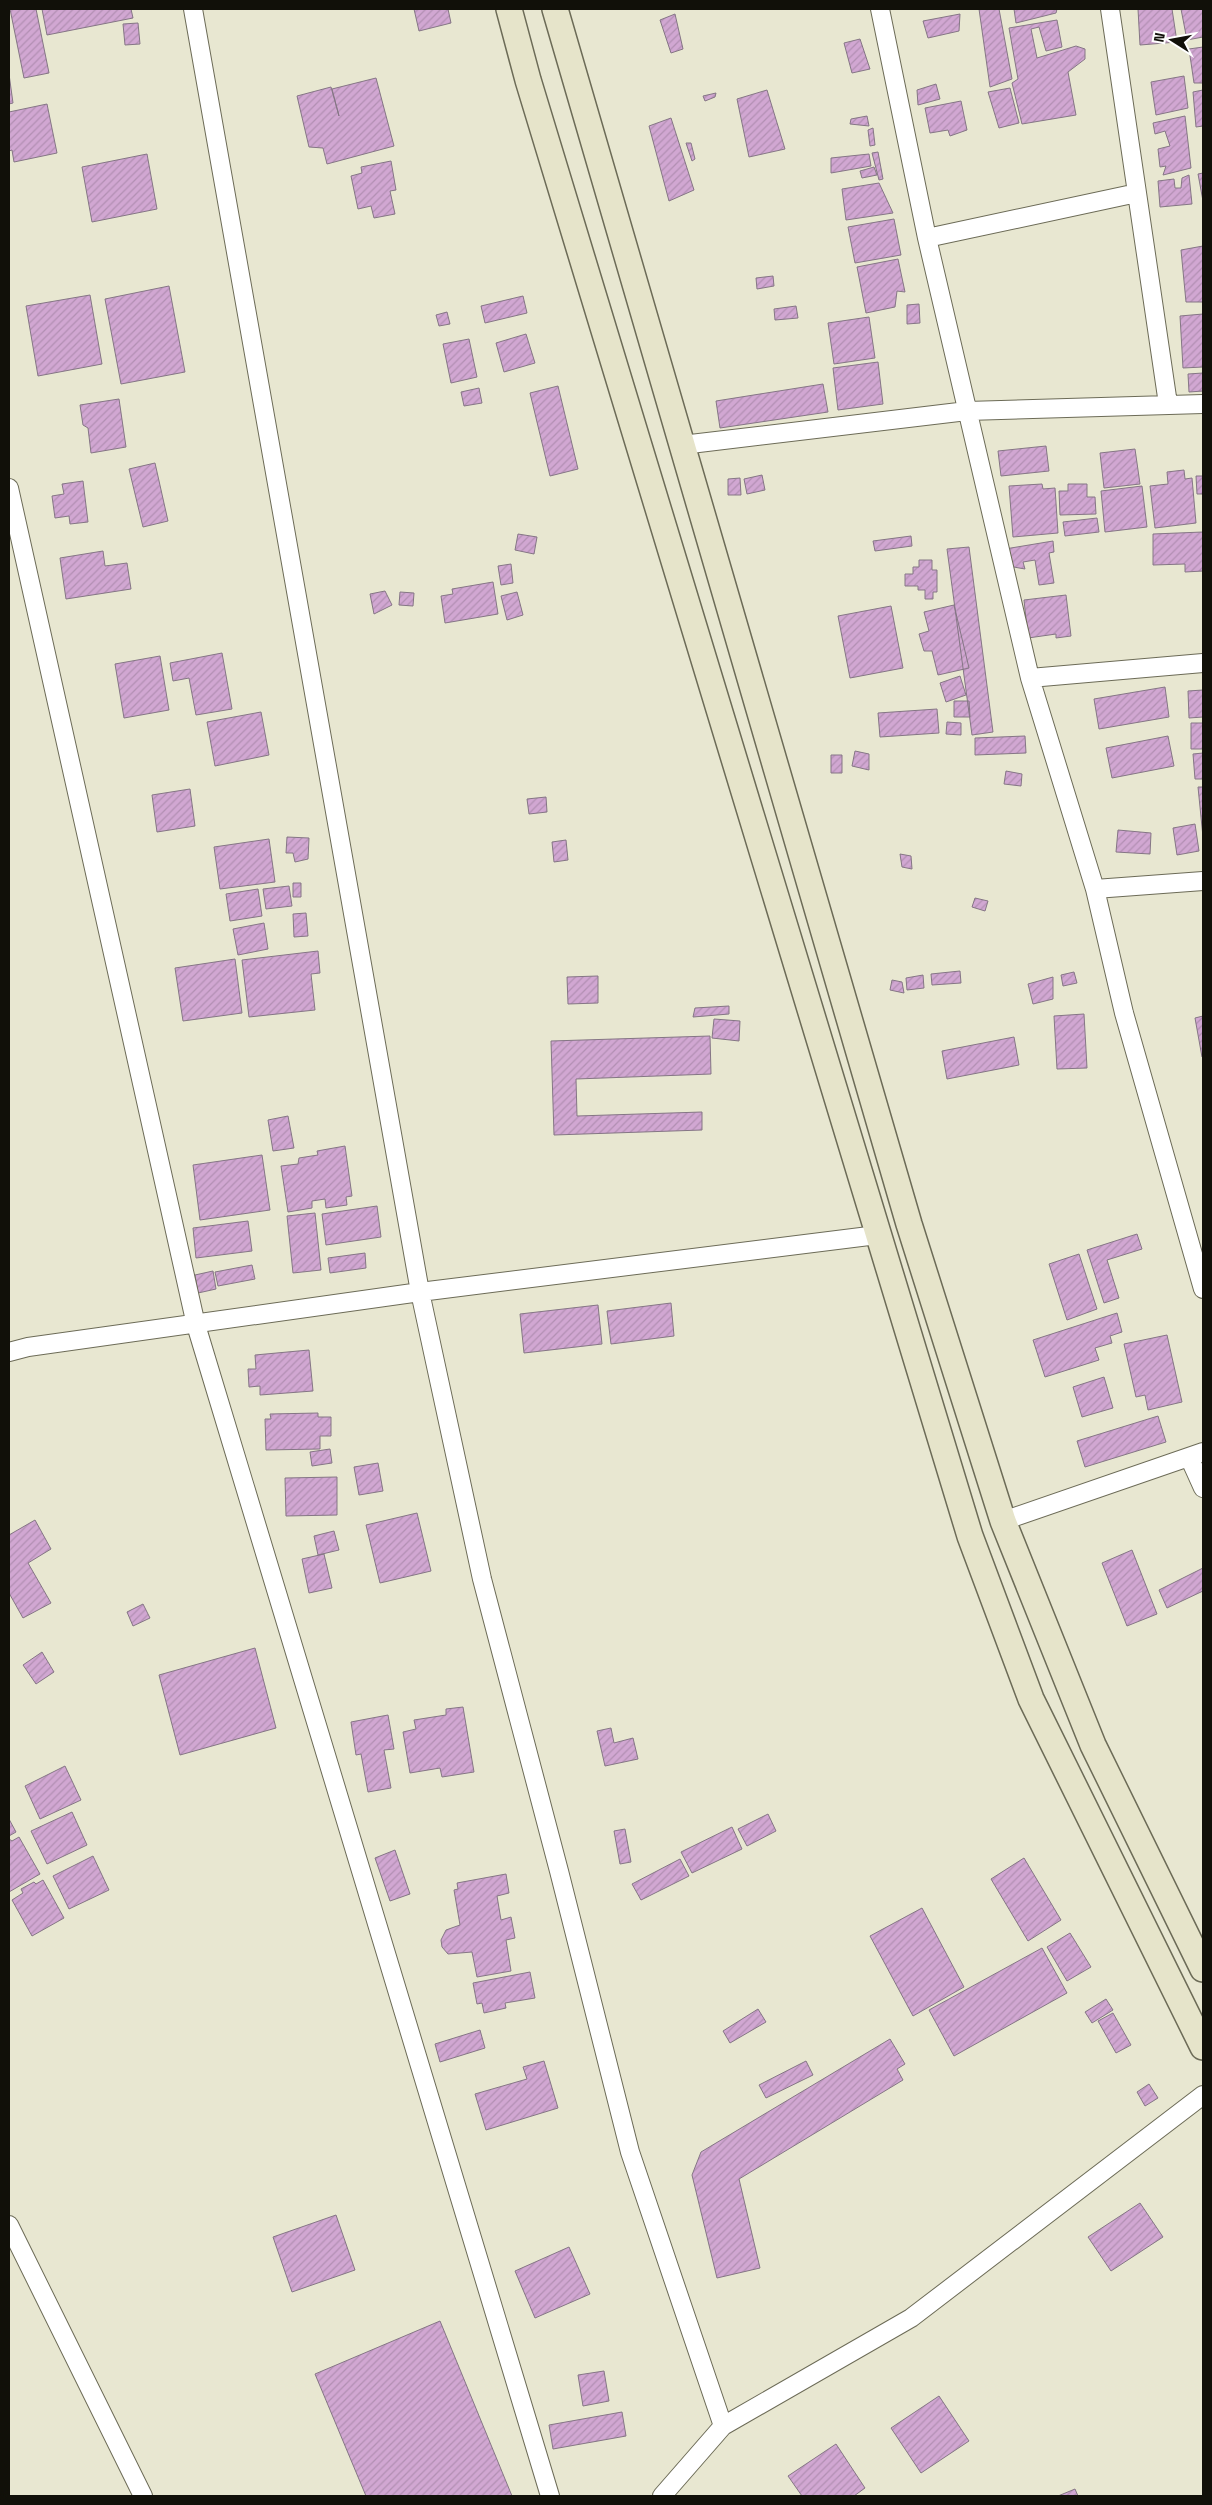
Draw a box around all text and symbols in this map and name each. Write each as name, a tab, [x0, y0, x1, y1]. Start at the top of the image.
north arrow	[1147, 15, 1197, 65]
text: N	[1150, 31, 1169, 44]

